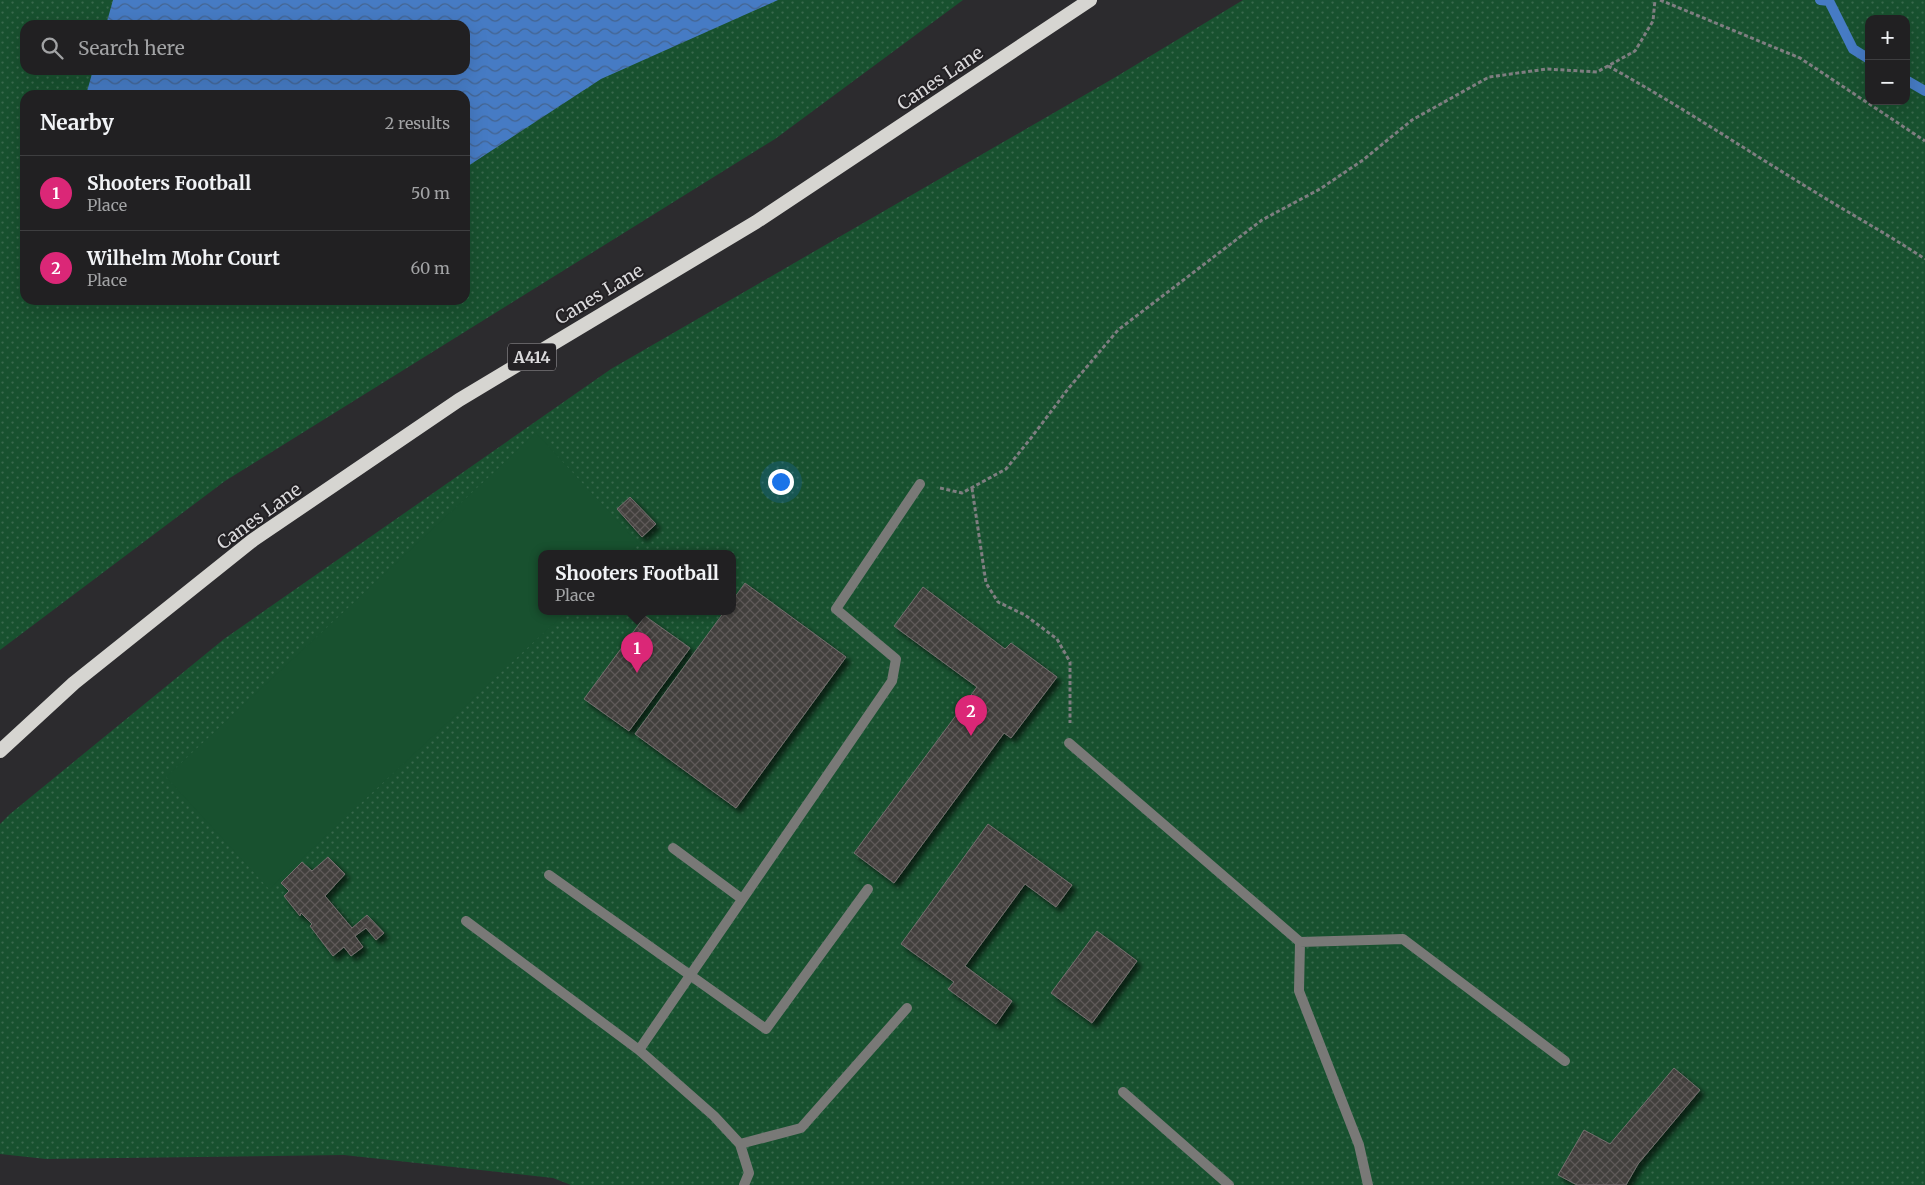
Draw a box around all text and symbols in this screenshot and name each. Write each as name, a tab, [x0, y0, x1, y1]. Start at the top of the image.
map controls	[1865, 15, 1910, 105]
button: +	[1865, 15, 1910, 60]
search box	[20, 20, 470, 75]
icon: search	[38, 34, 66, 62]
text: Search here	[78, 36, 185, 60]
street label: Canes Lane	[893, 41, 987, 115]
button: −	[1865, 60, 1910, 105]
text: Nearby	[40, 109, 114, 136]
text: 2 results	[385, 113, 450, 133]
text: Shooters Football	[87, 171, 251, 195]
text: 1	[52, 183, 60, 203]
text: 50 m	[411, 183, 450, 203]
text: Place	[87, 195, 127, 215]
text: Wilhelm Mohr Court	[87, 246, 280, 270]
text: 2	[51, 258, 61, 278]
text: 60 m	[410, 258, 450, 278]
street label: Canes Lane	[551, 259, 647, 329]
text: Place	[87, 270, 127, 290]
road number: A414	[508, 344, 556, 371]
your location	[768, 469, 794, 495]
street label: Canes Lane	[212, 478, 306, 554]
popup	[538, 550, 736, 615]
text: Shooters Football	[555, 561, 719, 585]
text: Place	[555, 585, 595, 605]
pin: 1	[621, 632, 653, 673]
pin: 2	[955, 695, 987, 736]

